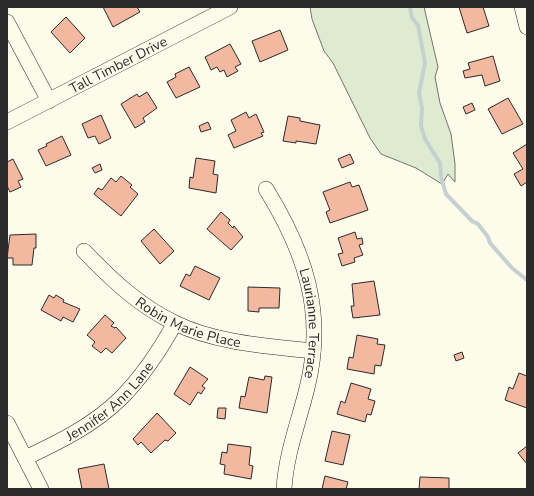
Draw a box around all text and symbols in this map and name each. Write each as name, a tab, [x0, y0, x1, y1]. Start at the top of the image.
street label: Tall Timber Drive	[66, 32, 170, 98]
street label: Laurianne Terrace	[295, 266, 324, 380]
street label: Robin Marie Place	[132, 292, 242, 352]
street label: Jennifer Ann Lane	[62, 358, 158, 446]

